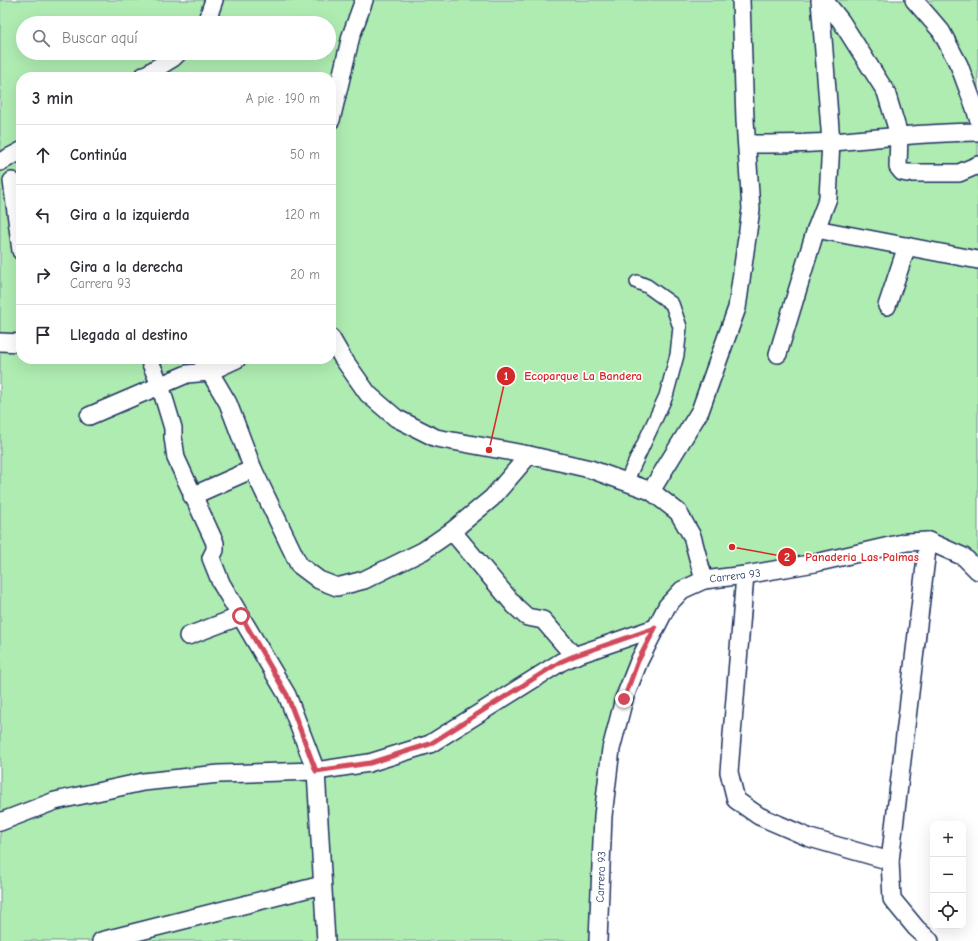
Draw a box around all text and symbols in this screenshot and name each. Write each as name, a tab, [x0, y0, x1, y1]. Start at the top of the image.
search box	[16, 16, 336, 60]
icon: search	[30, 27, 52, 49]
text: Buscar aquí	[62, 29, 138, 47]
text: 3 min	[32, 89, 73, 108]
text: A pie · 190 m	[246, 91, 320, 106]
icon: ahead	[32, 144, 54, 166]
text: Continúa	[70, 146, 127, 164]
text: 50 m	[290, 147, 320, 162]
icon: left	[32, 204, 54, 226]
text: Gira a la izquierda	[70, 206, 190, 224]
text: 120 m	[285, 207, 320, 222]
text: Gira a la derecha	[70, 258, 183, 276]
icon: right	[32, 264, 54, 286]
text: 20 m	[290, 267, 320, 282]
text: Carrera 93	[70, 276, 131, 291]
icon: arrive	[32, 324, 54, 346]
text: Llegada al destino	[70, 326, 188, 344]
callout: Ecoparque La Bandera	[496, 364, 650, 388]
text: 1	[504, 369, 509, 383]
text: Ecoparque La Bandera	[524, 369, 642, 383]
callout: Panaderia Las Palmas	[777, 545, 926, 569]
text: 2	[784, 550, 790, 564]
text: Panaderia Las Palmas	[805, 550, 919, 564]
street label: Carrera 93	[709, 566, 761, 586]
route start	[232, 607, 250, 625]
route end	[615, 690, 633, 708]
map controls	[930, 821, 966, 929]
button: +	[930, 821, 966, 857]
street label: Carrera 93	[594, 851, 608, 903]
button: −	[930, 857, 966, 893]
button: locate	[930, 893, 966, 929]

